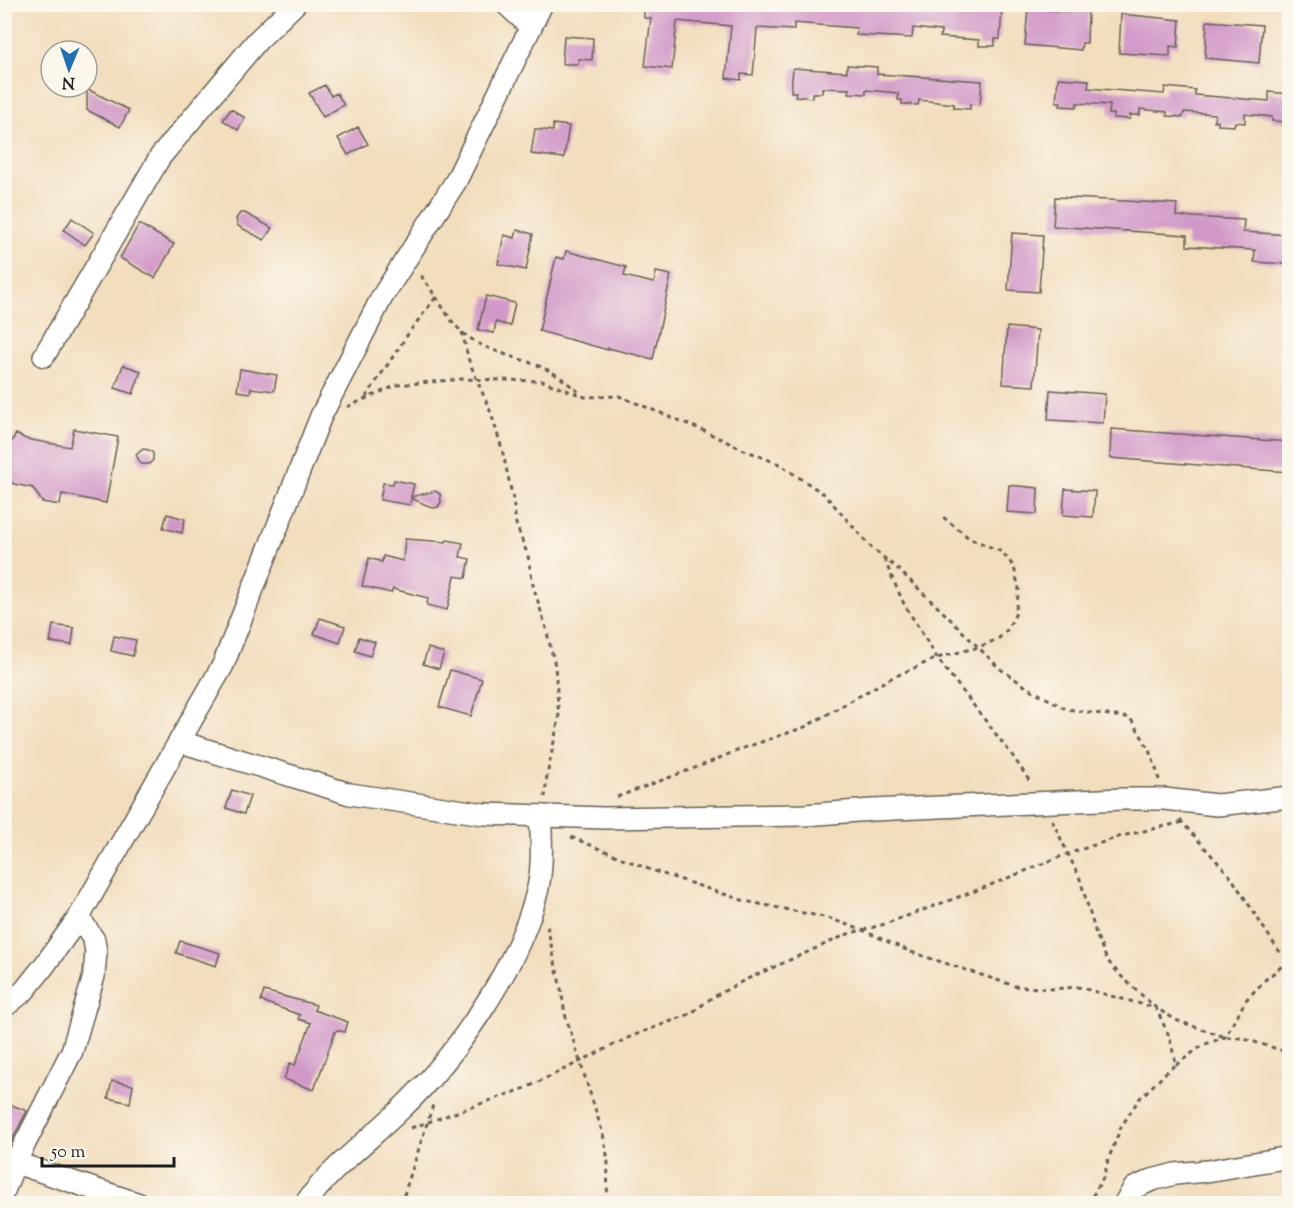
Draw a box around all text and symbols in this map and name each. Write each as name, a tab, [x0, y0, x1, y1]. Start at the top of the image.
north arrow	[39, 39, 99, 99]
text: N	[62, 70, 75, 93]
scale bar	[42, 1130, 174, 1168]
text: 50 m	[50, 1140, 86, 1166]

